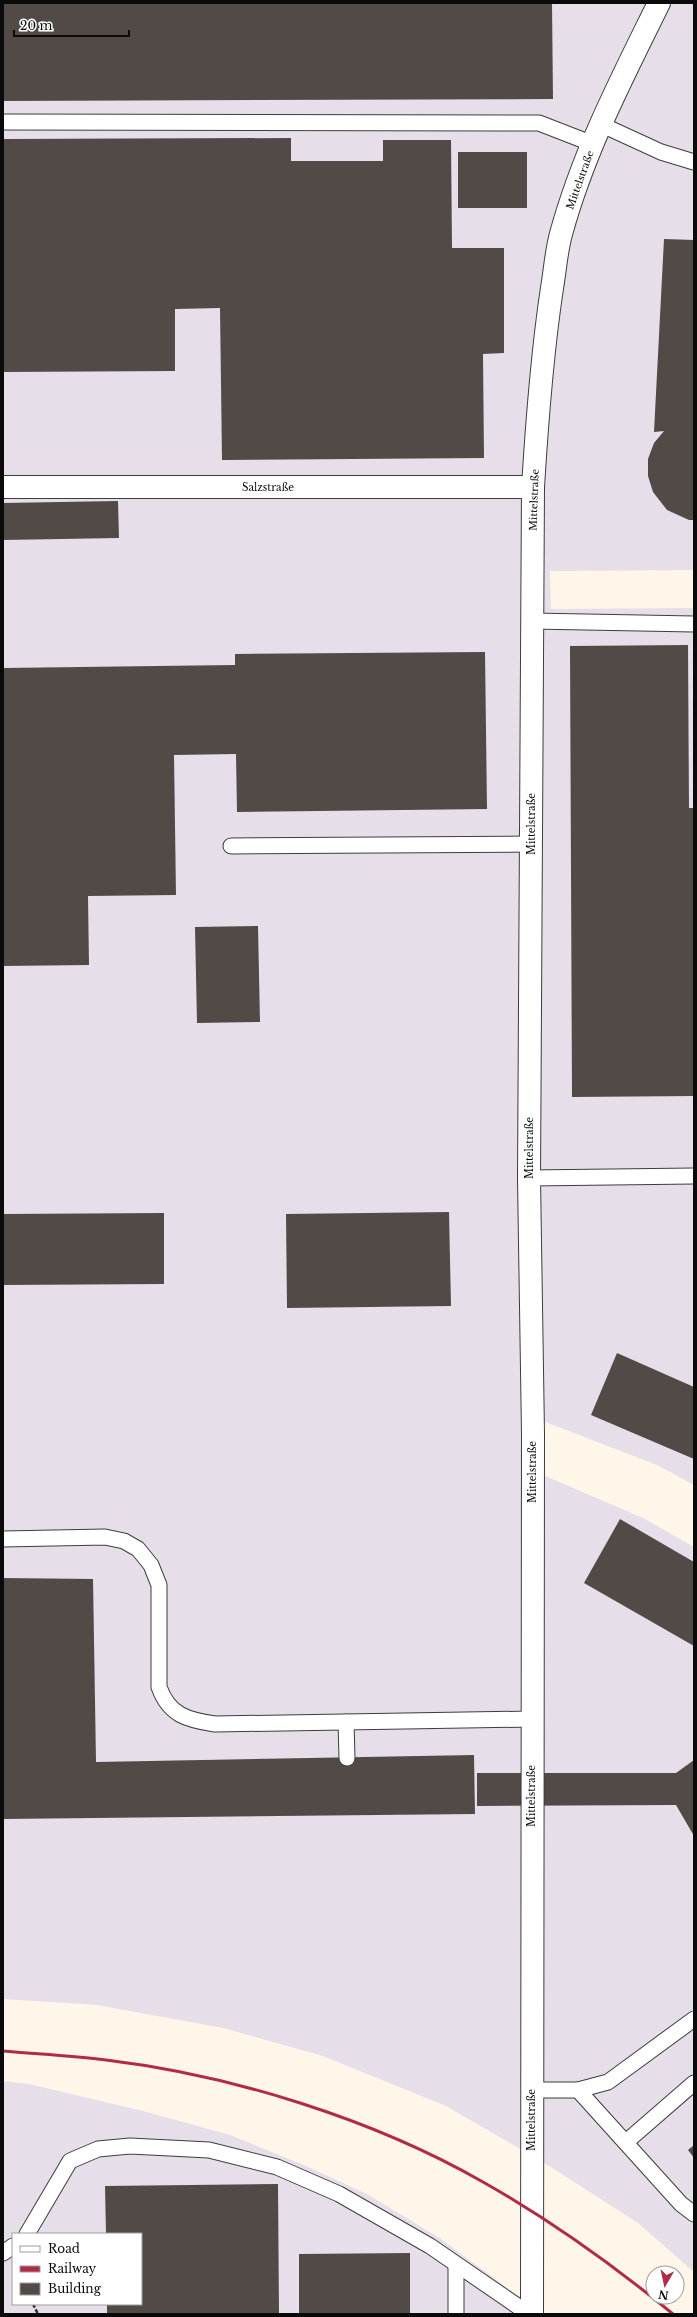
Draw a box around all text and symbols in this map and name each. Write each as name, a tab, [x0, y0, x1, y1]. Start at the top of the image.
scale bar	[14, 12, 129, 38]
text: 20 m	[20, 18, 52, 33]
street label: Mittelstraße	[563, 148, 597, 211]
street label: Mittelstraße	[526, 469, 542, 531]
street label: Salzstraße	[242, 481, 294, 494]
street label: Mittelstraße	[525, 793, 538, 855]
street label: Mittelstraße	[523, 1117, 536, 1179]
street label: Mittelstraße	[526, 1441, 539, 1503]
street label: Mittelstraße	[525, 1765, 538, 1827]
street label: Mittelstraße	[525, 2089, 538, 2151]
legend	[12, 2233, 142, 2305]
text: Road	[48, 2241, 80, 2256]
text: Railway	[48, 2261, 97, 2276]
north arrow	[645, 2265, 685, 2305]
text: Building	[48, 2281, 102, 2296]
text: N	[657, 2287, 670, 2303]

